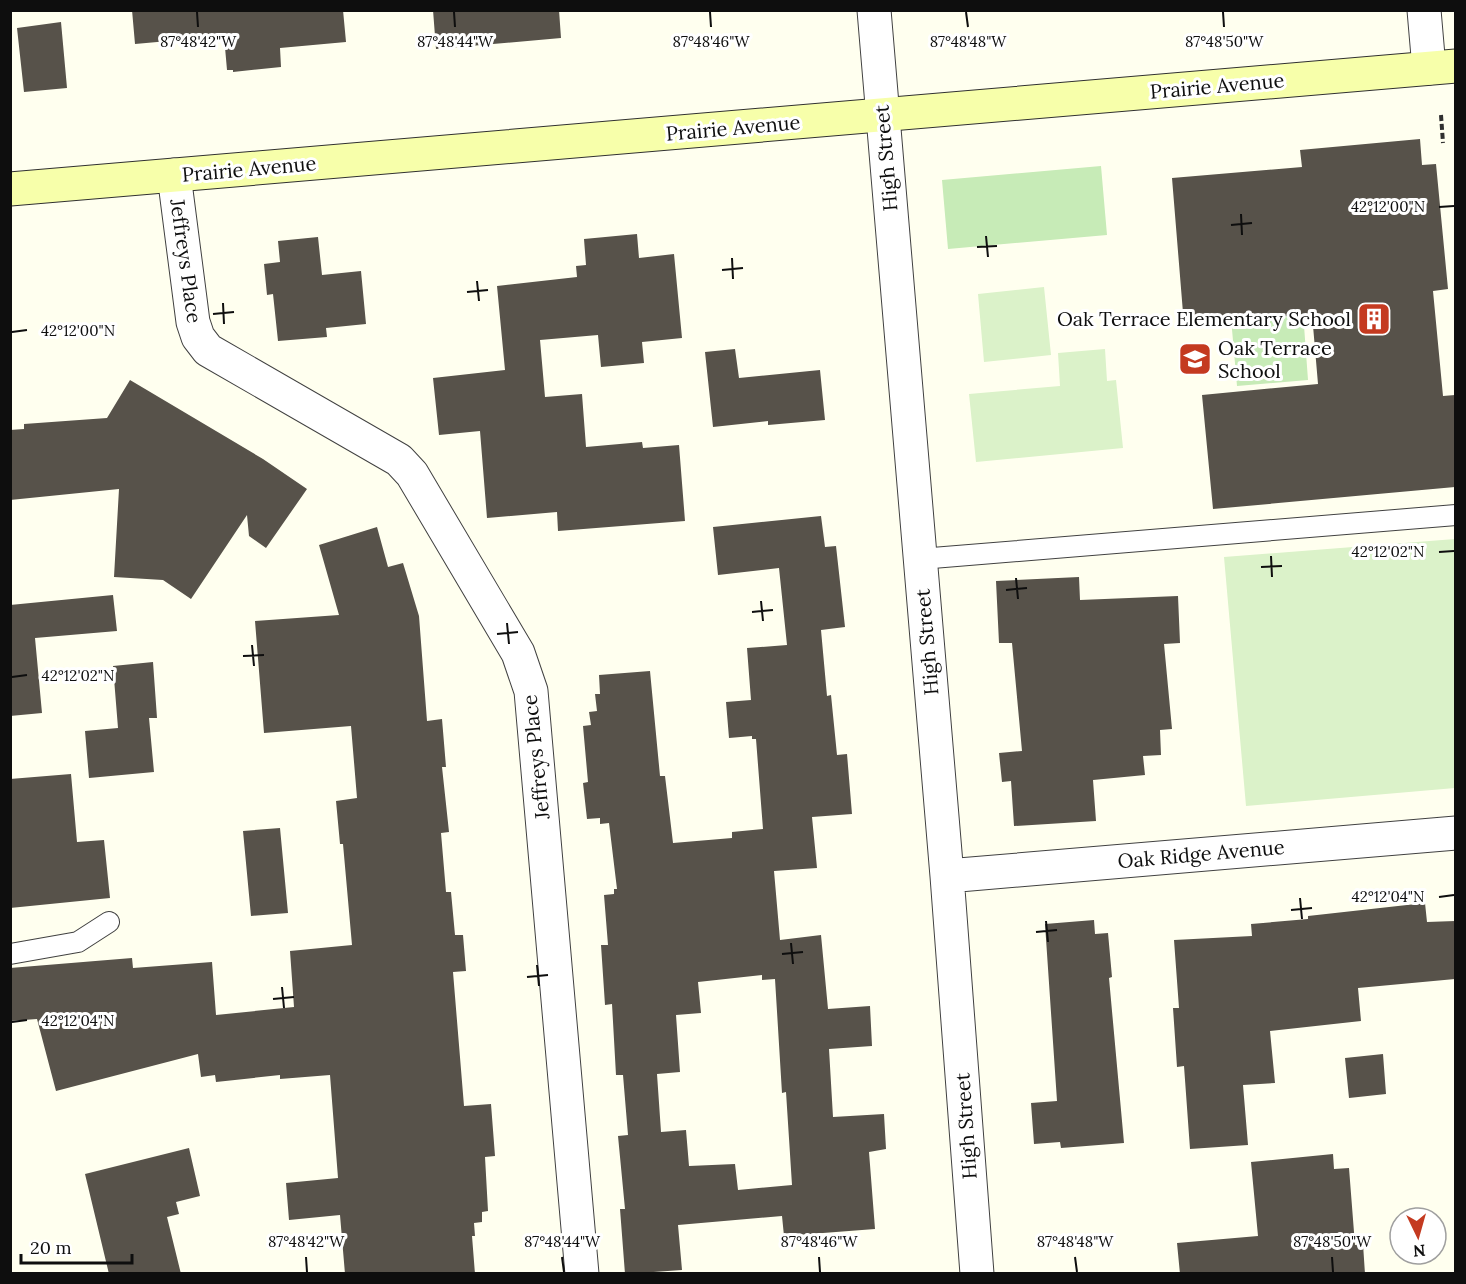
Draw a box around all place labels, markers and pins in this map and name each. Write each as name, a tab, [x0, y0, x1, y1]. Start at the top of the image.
building icon: Oak Terrace Elementary School	[1356, 301, 1392, 337]
place label: Oak Terrace Elementary School	[1057, 306, 1351, 331]
place label: Oak Terrace School	[1218, 335, 1332, 383]
school or university icon: Oak Terrace School	[1177, 341, 1213, 377]

